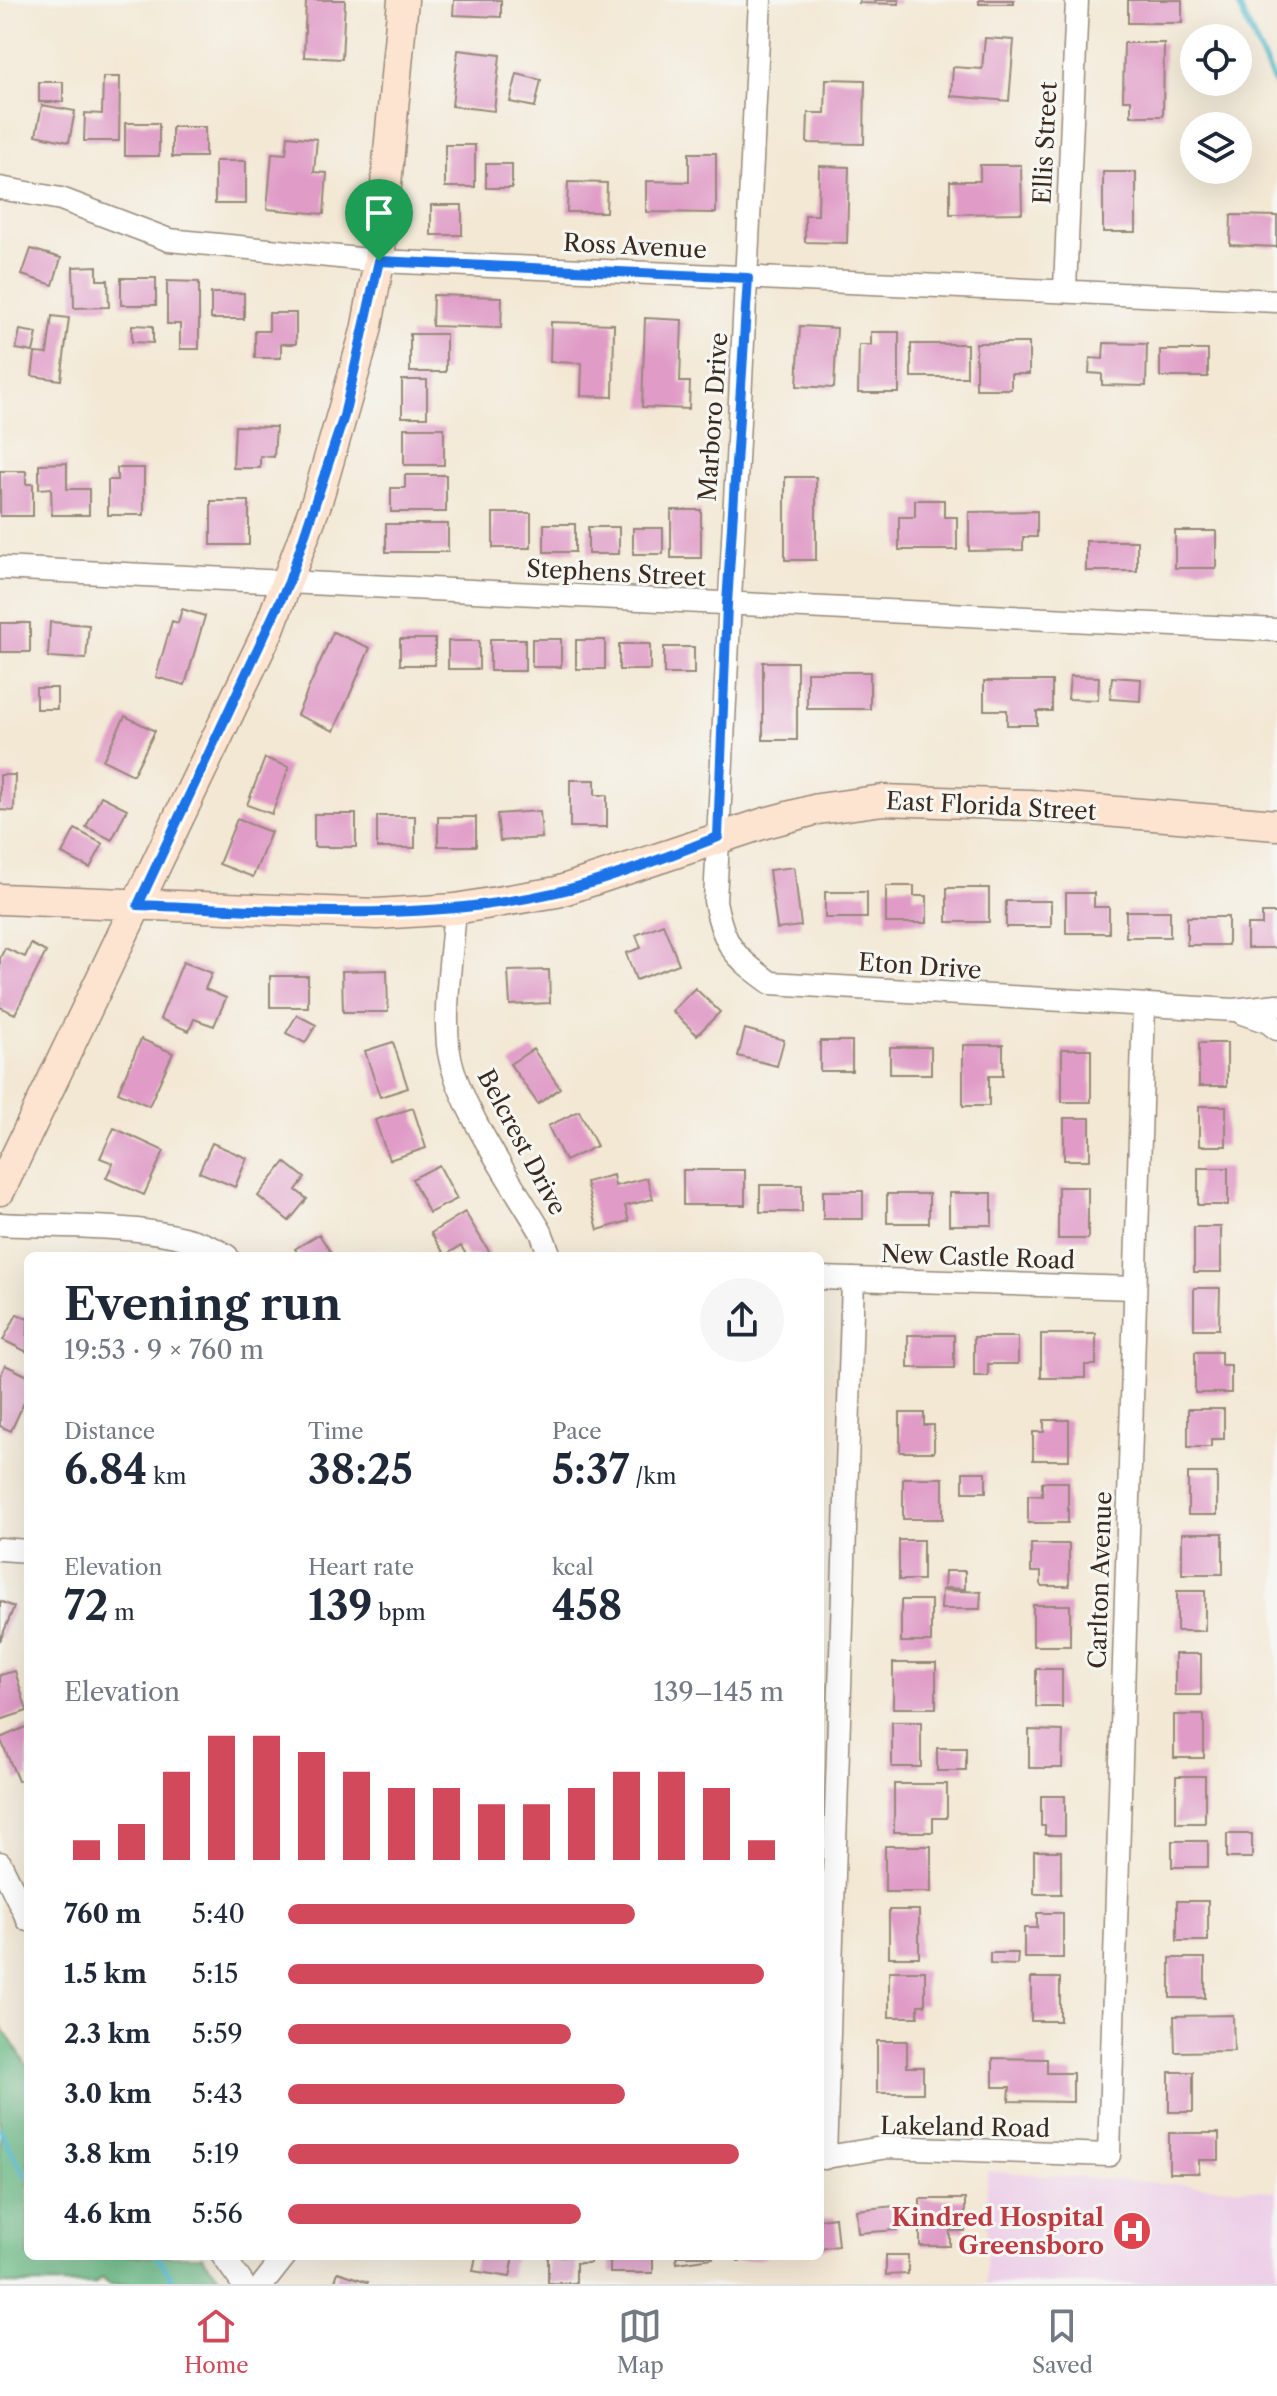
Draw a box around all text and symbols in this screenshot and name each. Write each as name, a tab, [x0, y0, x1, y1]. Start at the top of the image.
map controls	[1180, 24, 1252, 184]
button: locate	[1180, 24, 1252, 96]
street label: Ellis Street	[1027, 80, 1063, 205]
button: layers	[1180, 112, 1252, 184]
pin	[345, 179, 413, 261]
icon: arrive	[357, 191, 401, 235]
street label: Ross Avenue	[562, 228, 708, 264]
street label: Marboro Drive	[693, 332, 733, 502]
street label: Stephens Street	[526, 554, 707, 592]
street label: East Florida Street	[885, 786, 1097, 826]
street label: Eton Drive	[857, 947, 983, 985]
street label: Belcrest Drive	[471, 1064, 573, 1220]
street label: New Castle Road	[881, 1239, 1076, 1275]
text: Evening run	[64, 1277, 341, 1331]
button: share	[700, 1278, 784, 1362]
text: 19:53 · 9 × 760 m	[64, 1334, 264, 1366]
text: Distance	[64, 1418, 155, 1445]
text: Time	[308, 1418, 364, 1445]
text: Pace	[552, 1418, 602, 1445]
text: 6.84	[64, 1445, 147, 1494]
text: 38:25	[308, 1445, 413, 1494]
text: 5:37	[552, 1445, 629, 1494]
text: km	[147, 1463, 186, 1490]
text: /km	[629, 1463, 676, 1490]
street label: Carlton Avenue	[1082, 1491, 1118, 1669]
text: Elevation	[64, 1554, 162, 1581]
text: Heart rate	[308, 1554, 414, 1581]
text: kcal	[552, 1554, 594, 1581]
text: 72	[64, 1581, 108, 1630]
text: 139	[308, 1581, 372, 1630]
text: 458	[552, 1581, 622, 1630]
text: m	[108, 1599, 135, 1626]
text: bpm	[372, 1599, 426, 1626]
text: Elevation	[64, 1676, 180, 1708]
text: 139–145 m	[653, 1676, 784, 1708]
text: 760 m	[64, 1898, 141, 1930]
text: 5:40	[192, 1898, 245, 1930]
text: 1.5 km	[64, 1958, 147, 1990]
text: 5:15	[192, 1958, 238, 1990]
text: 2.3 km	[64, 2018, 151, 2050]
text: 5:59	[192, 2018, 243, 2050]
text: 3.0 km	[64, 2078, 152, 2110]
text: 5:43	[192, 2078, 243, 2110]
street label: Lakeland Road	[880, 2111, 1051, 2143]
text: 3.8 km	[64, 2138, 151, 2170]
text: 5:19	[192, 2138, 240, 2170]
text: 4.6 km	[64, 2198, 152, 2230]
text: 5:56	[192, 2198, 243, 2230]
place label: Kindred Hospital Greensboro	[892, 2203, 1104, 2260]
hospital icon: Kindred Hospital Greensboro	[1111, 2210, 1153, 2252]
tab: Home	[184, 2304, 249, 2379]
tab: Map	[617, 2304, 664, 2379]
tab: Saved	[1032, 2304, 1093, 2379]

